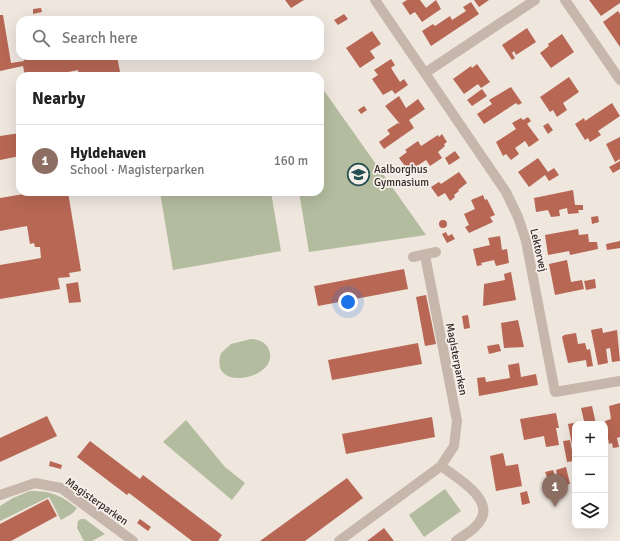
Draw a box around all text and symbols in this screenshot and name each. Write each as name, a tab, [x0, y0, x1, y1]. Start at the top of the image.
search box	[16, 16, 324, 60]
icon: search	[30, 27, 52, 49]
text: Search here	[62, 29, 138, 47]
text: Nearby	[32, 88, 85, 109]
text: Hyldehaven	[70, 144, 146, 162]
text: 1	[41, 153, 49, 169]
text: 160 m	[274, 153, 308, 169]
text: School · Magisterparken	[70, 162, 204, 178]
school or university icon: Aalborghus Gymnasium	[345, 162, 371, 188]
place label: Aalborghus Gymnasium	[374, 163, 429, 189]
street label: Lektorvej	[527, 227, 550, 273]
your location	[338, 292, 358, 312]
street label: Magisterparken	[443, 322, 470, 396]
map controls	[572, 421, 608, 529]
button: +	[572, 421, 608, 457]
button: −	[572, 457, 608, 493]
pin: 1	[542, 474, 568, 507]
street label: Magisterparken	[63, 475, 131, 528]
button: layers	[572, 493, 608, 529]

